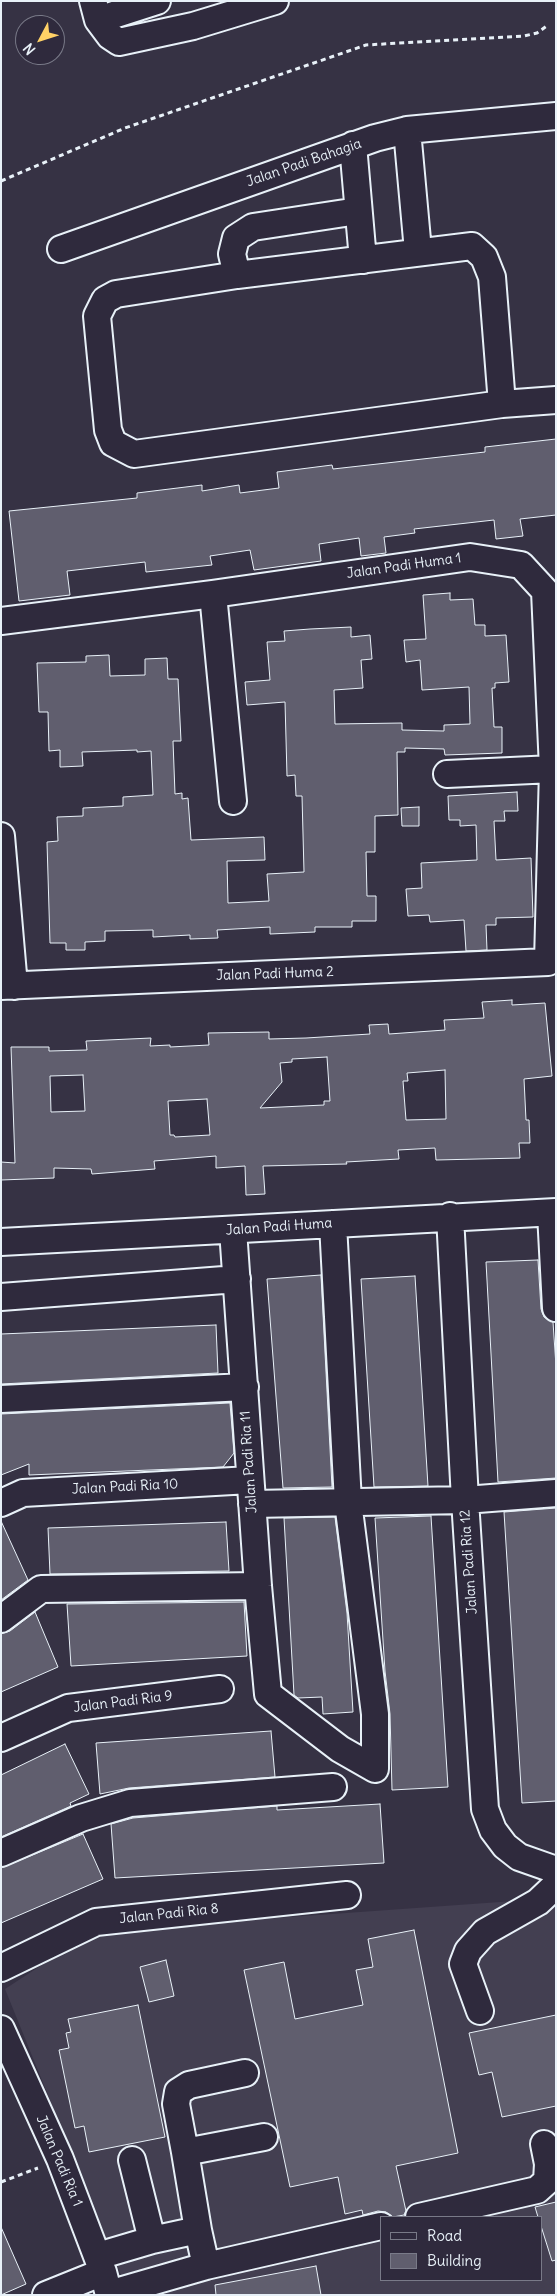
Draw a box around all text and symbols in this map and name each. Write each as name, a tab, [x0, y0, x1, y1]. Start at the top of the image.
north arrow	[15, 15, 65, 65]
text: N	[19, 40, 39, 58]
street label: Jalan Padi Bahagia	[244, 135, 364, 191]
street label: Jalan Padi Huma 1	[346, 550, 462, 582]
street label: Jalan Padi Huma 2	[216, 964, 334, 984]
street label: Jalan Padi Huma	[225, 1215, 333, 1239]
street label: Jalan Padi Ria 11	[237, 1410, 261, 1514]
street label: Jalan Padi Ria 10	[71, 1476, 179, 1498]
street label: Jalan Padi Ria 12	[457, 1509, 481, 1615]
street label: Jalan Padi Ria 9	[72, 1688, 174, 1716]
street label: Jalan Padi Ria 8	[118, 1900, 220, 1928]
street label: Jalan Padi Ria 1	[32, 2113, 86, 2209]
legend	[380, 2216, 542, 2281]
text: Road	[427, 2226, 462, 2245]
text: Building	[427, 2251, 482, 2270]

